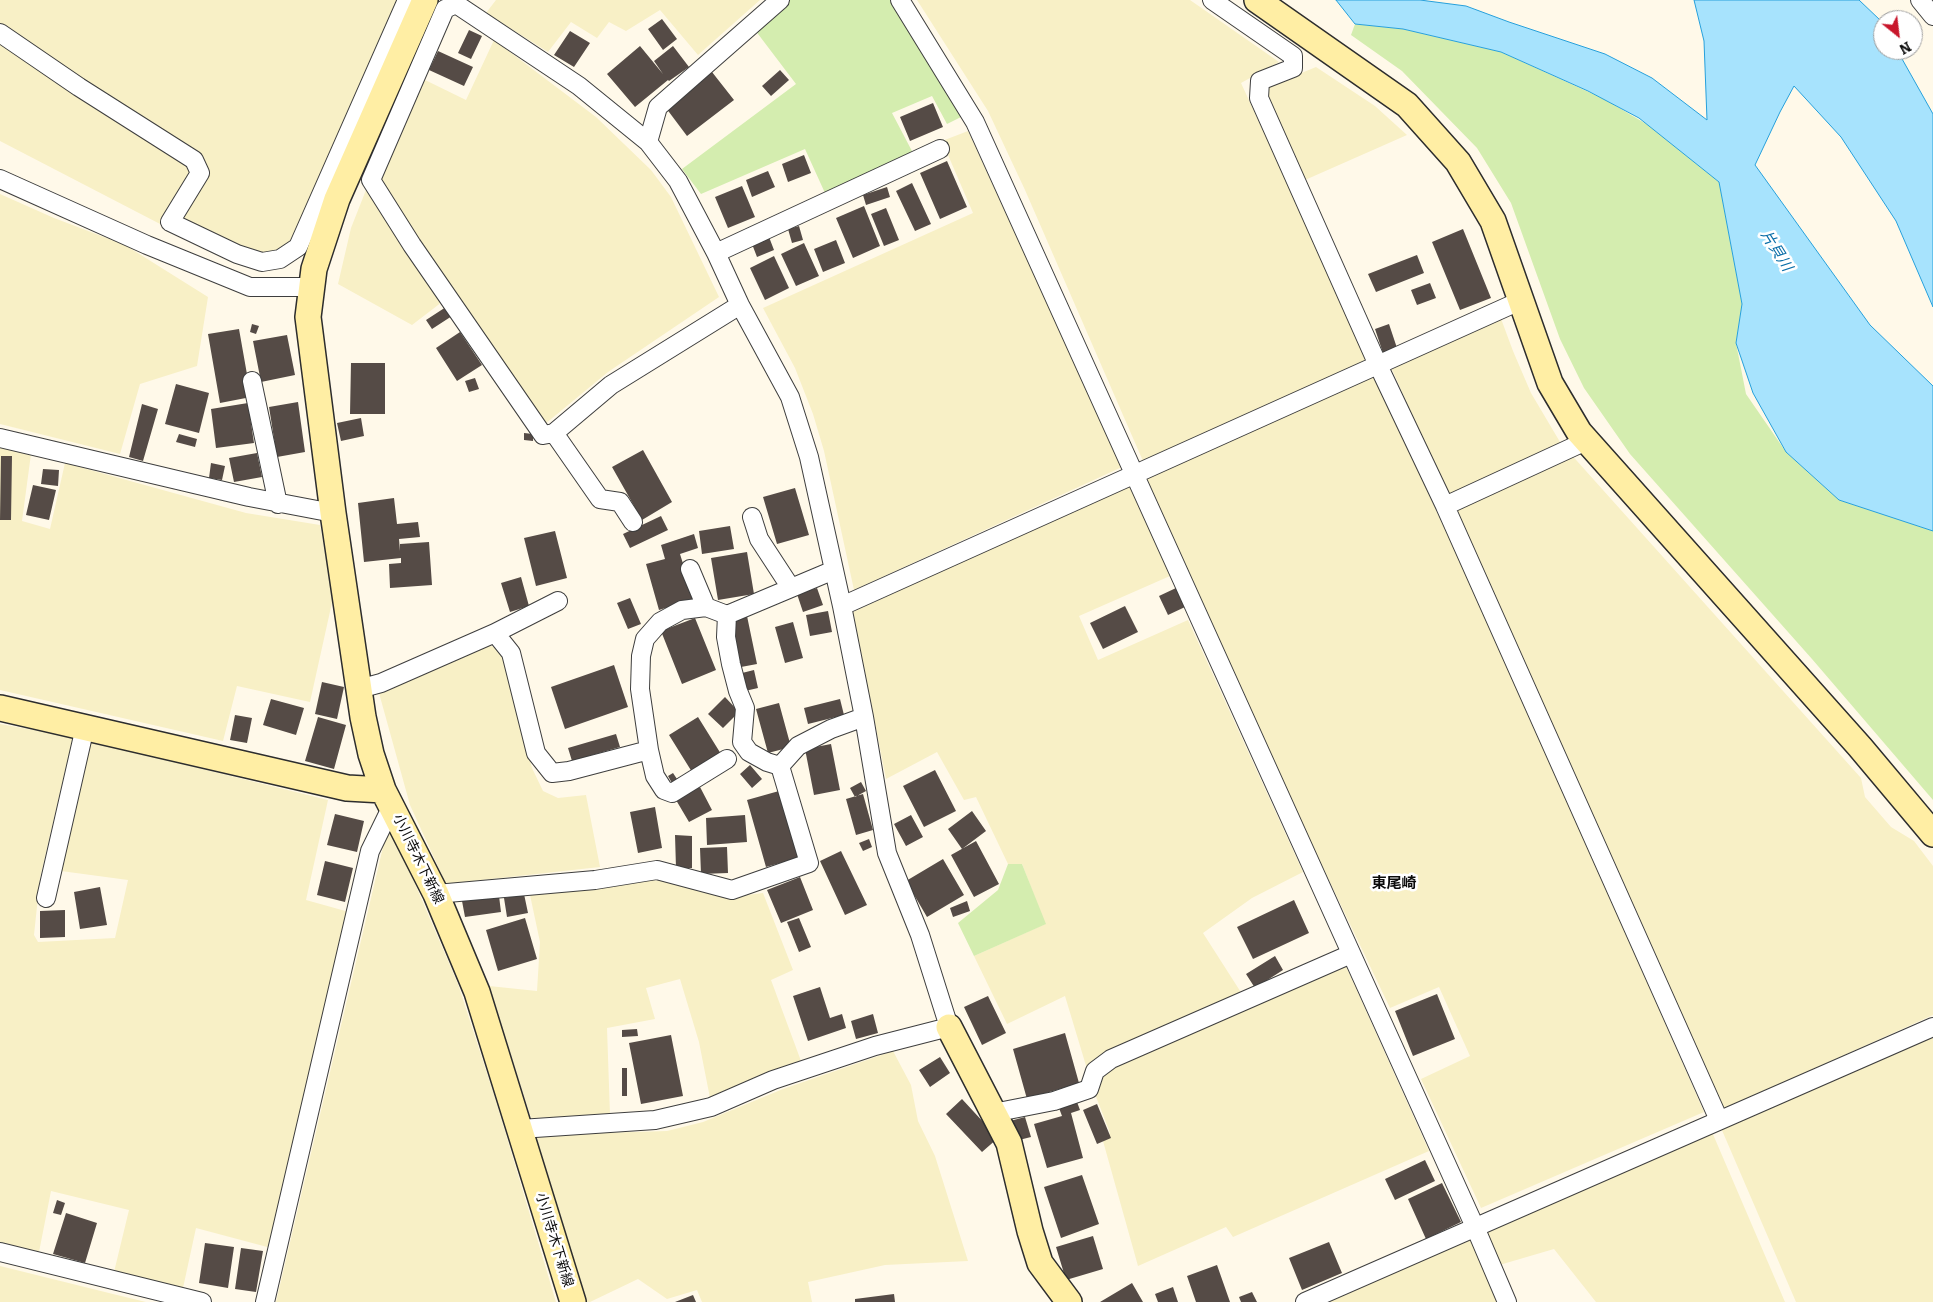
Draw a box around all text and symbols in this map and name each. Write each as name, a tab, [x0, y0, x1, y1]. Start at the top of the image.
north arrow	[1873, 10, 1923, 60]
text: N	[1896, 38, 1914, 58]
water label: 片貝川	[1756, 227, 1796, 275]
street label: 小川寺木下新線	[389, 811, 447, 907]
district label: 東尾崎	[1372, 875, 1416, 893]
street label: 小川寺木下新線	[532, 1191, 576, 1289]

